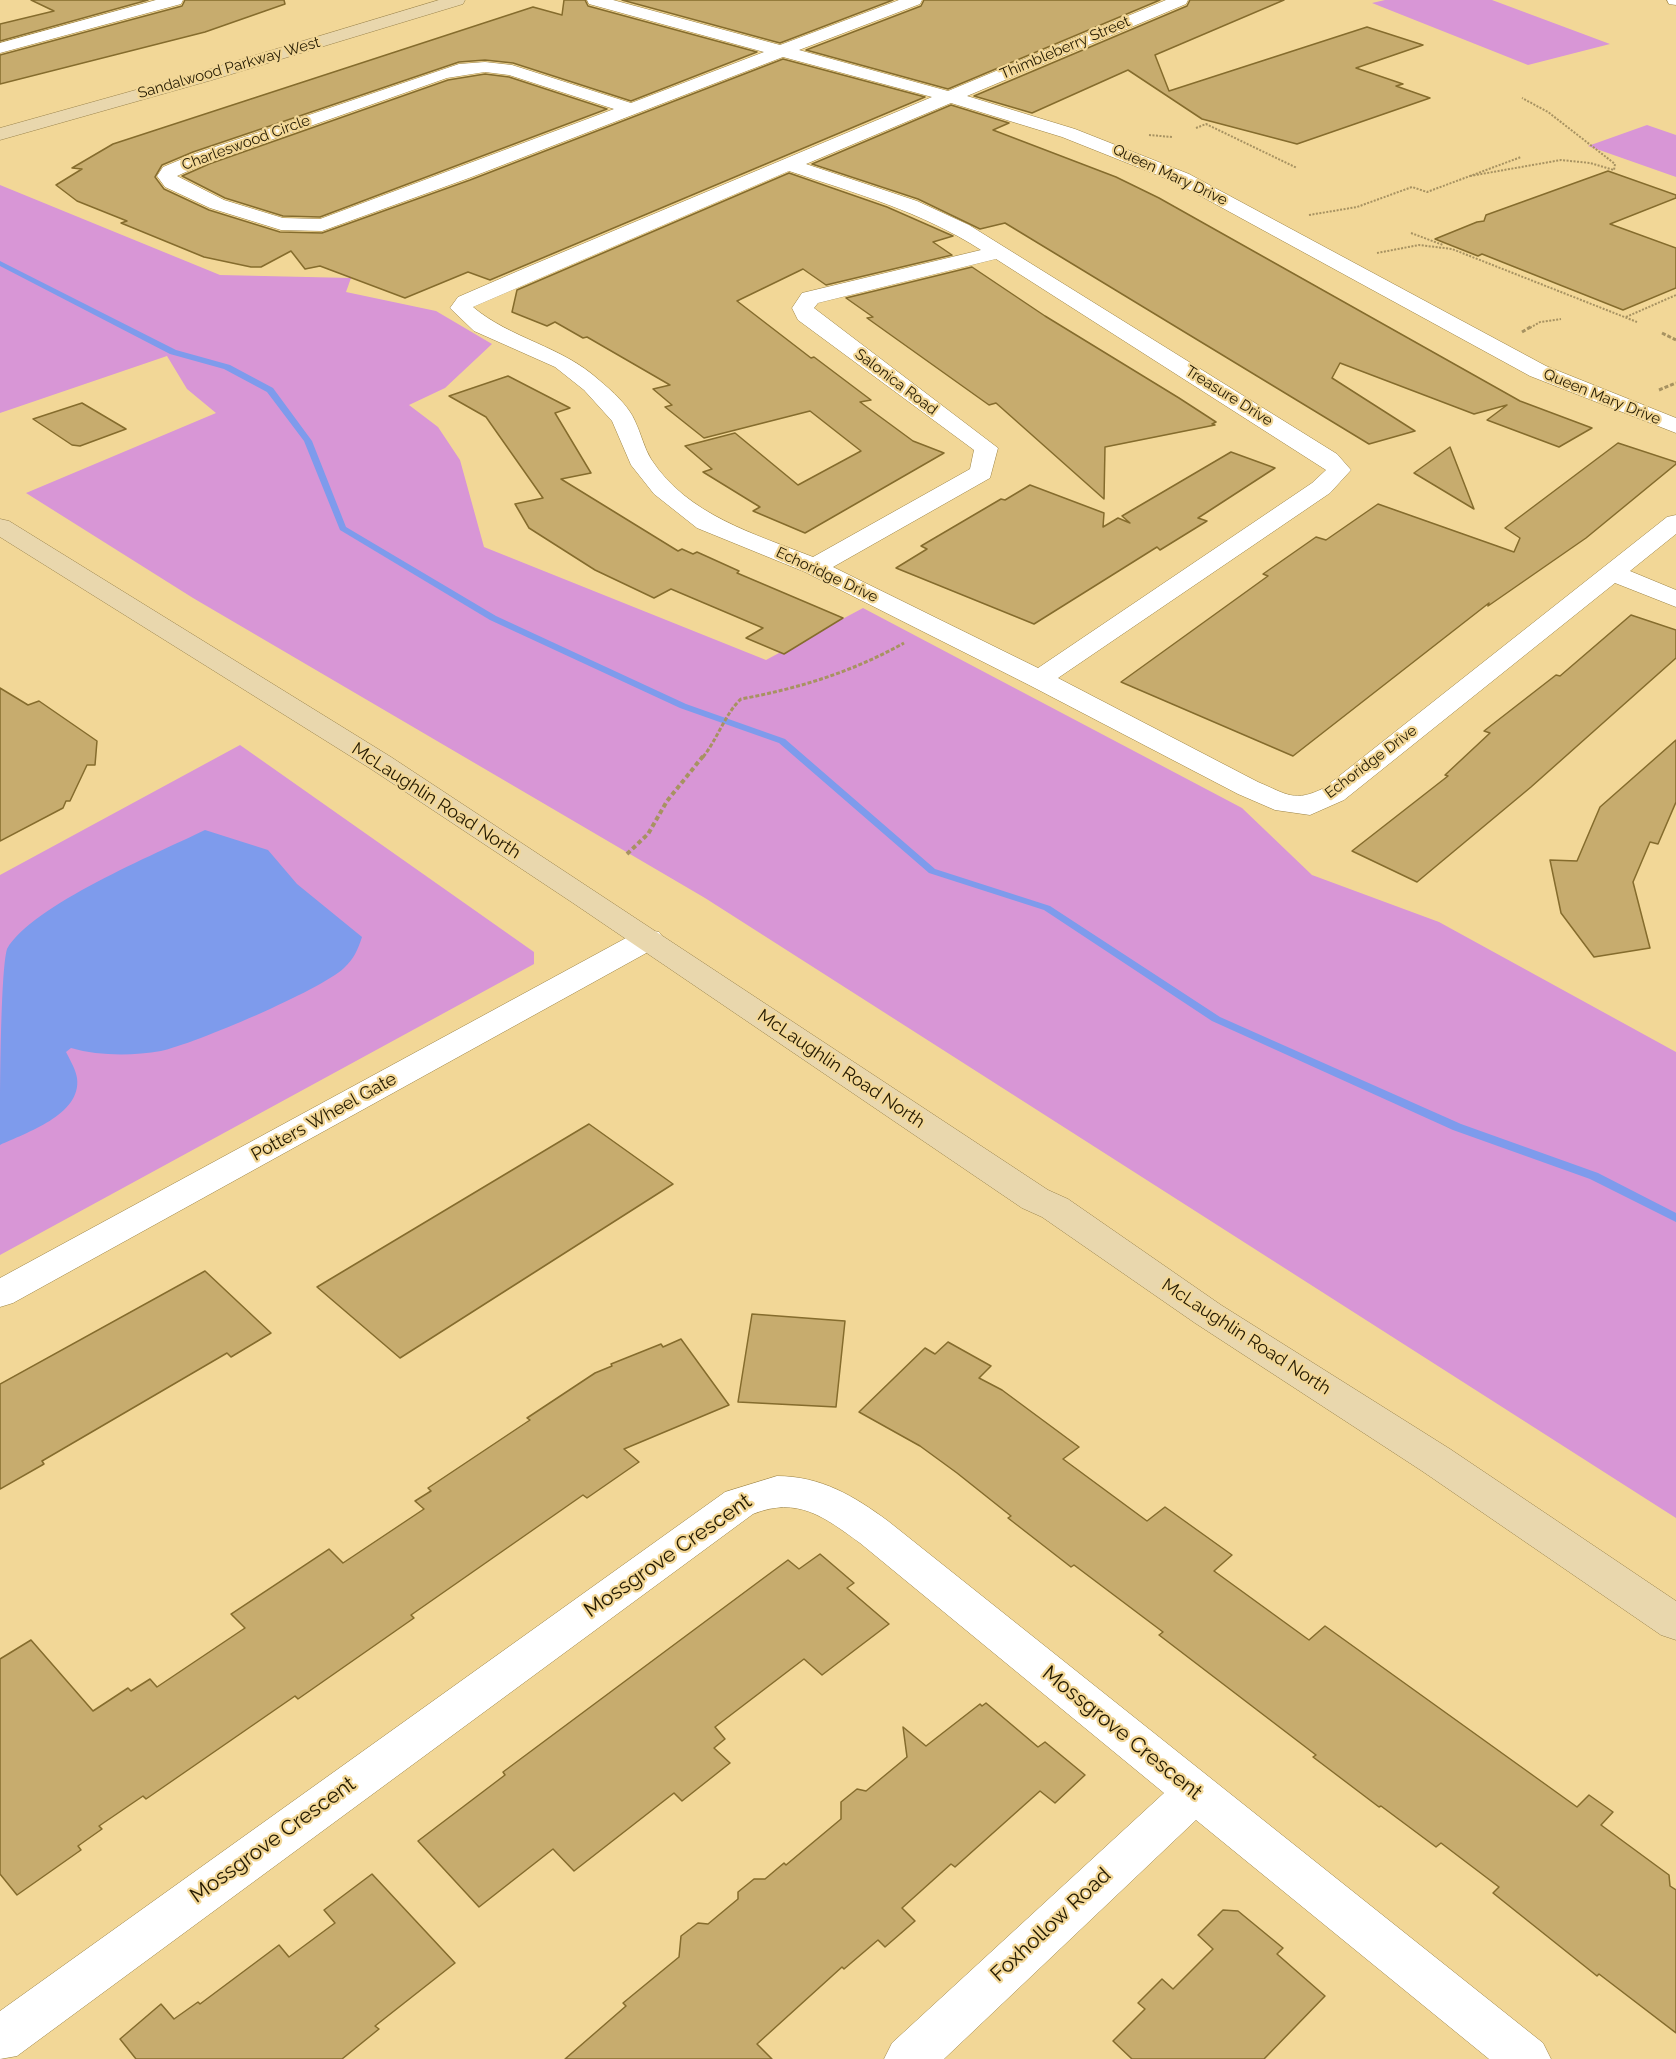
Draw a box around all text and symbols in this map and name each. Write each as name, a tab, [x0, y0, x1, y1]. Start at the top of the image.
street label: Thimbleberry Street	[997, 13, 1133, 83]
street label: Sandalwood Parkway West	[136, 33, 322, 103]
street label: Charleswood Circle	[179, 111, 313, 175]
street label: Queen Mary Drive	[1110, 141, 1230, 209]
street label: Salonica Road	[851, 345, 941, 419]
street label: Treasure Drive	[1182, 362, 1276, 430]
street label: Queen Mary Drive	[1541, 365, 1663, 429]
street label: Echoridge Drive	[773, 544, 881, 606]
street label: Echoridge Drive	[1322, 722, 1420, 802]
street label: McLaughlin Road North	[347, 738, 525, 864]
street label: McLaughlin Road North	[753, 1005, 929, 1133]
street label: Potters Wheel Gate	[248, 1068, 400, 1166]
street label: McLaughlin Road North	[1157, 1274, 1335, 1400]
street label: Mossgrove Crescent	[579, 1489, 757, 1623]
street label: Mossgrove Crescent	[1037, 1661, 1207, 1805]
street label: Mossgrove Crescent	[185, 1771, 361, 1909]
street label: Foxhollow Road	[986, 1863, 1116, 1987]

